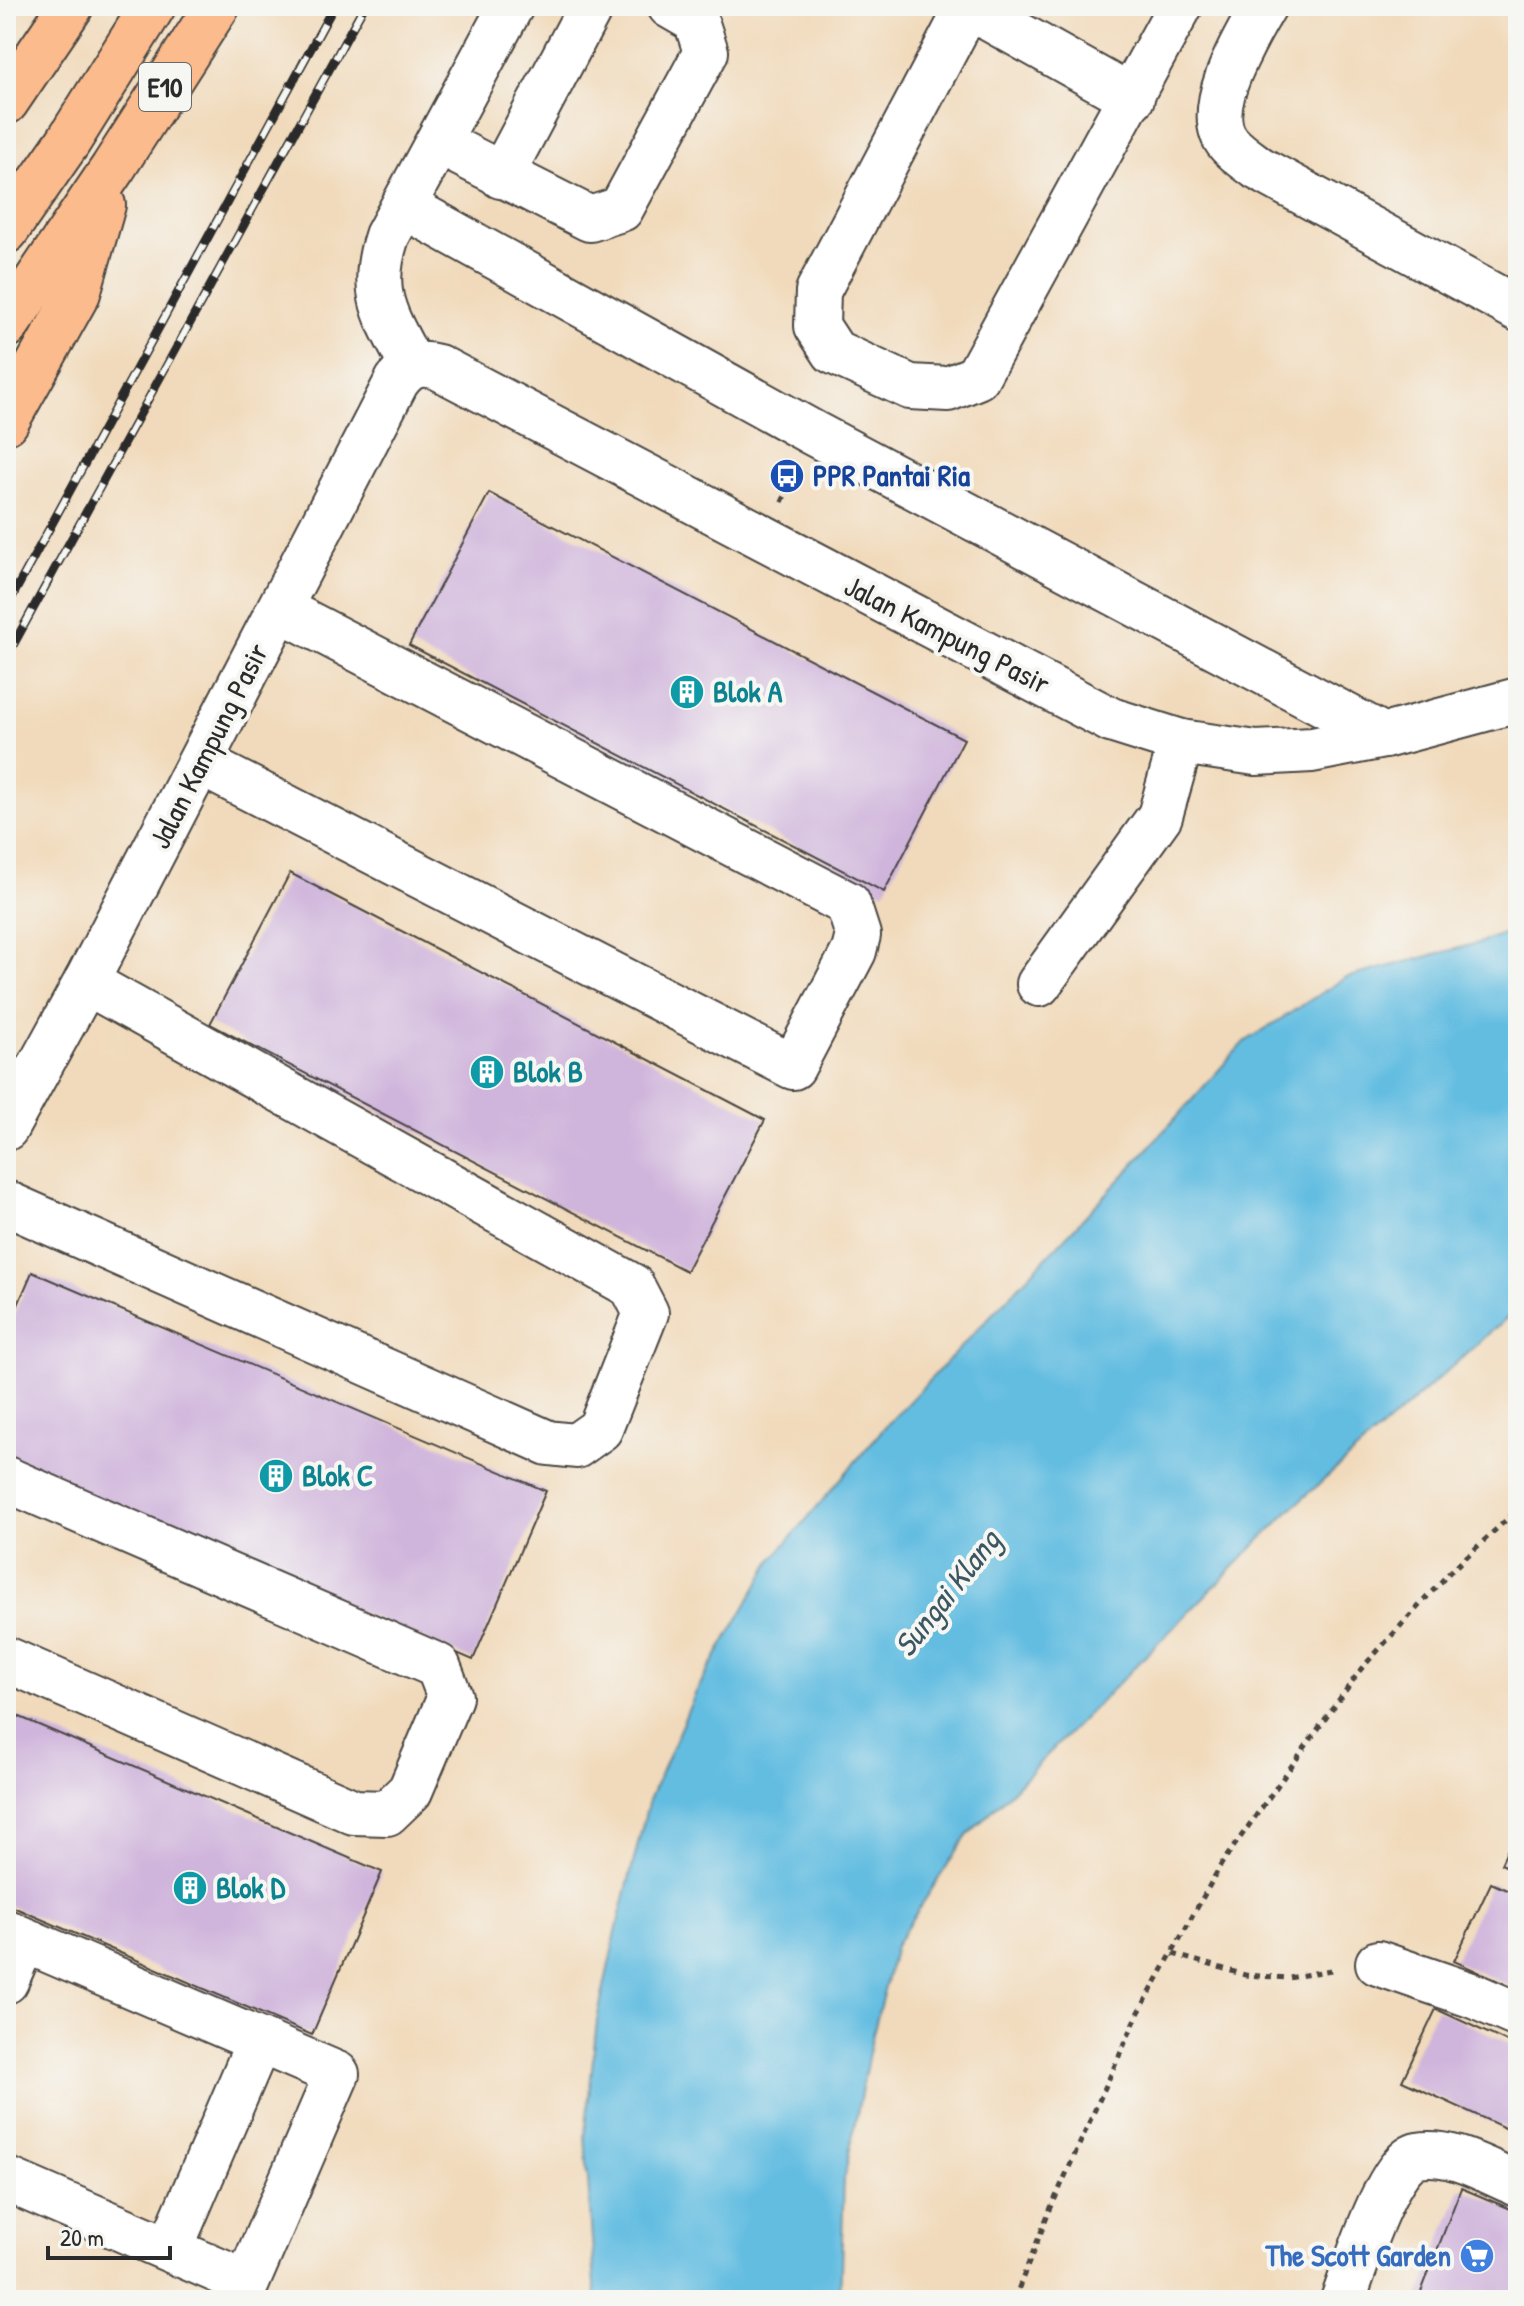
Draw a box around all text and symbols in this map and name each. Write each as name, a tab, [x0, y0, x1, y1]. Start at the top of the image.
road number: E10	[139, 63, 191, 111]
place label: PPR Pantai Ria	[813, 455, 970, 495]
bus stop icon: PPR Pantai Ria	[768, 457, 806, 495]
street label: Jalan Kampung Pasir	[838, 565, 1057, 703]
street label: Jalan Kampung Pasir	[139, 636, 277, 855]
place label: Blok A	[713, 671, 783, 711]
building icon: Blok A	[668, 673, 706, 711]
place label: Blok B	[513, 1051, 583, 1091]
building icon: Blok B	[468, 1053, 506, 1091]
place label: Blok C	[302, 1455, 373, 1495]
building icon: Blok C	[257, 1457, 295, 1495]
water label: Sungai Klang	[884, 1519, 1011, 1665]
place label: Blok D	[216, 1867, 286, 1907]
building icon: Blok D	[171, 1869, 209, 1907]
scale bar	[48, 2210, 170, 2260]
text: 20 m	[60, 2221, 104, 2253]
place label: The Scott Garden	[1265, 2235, 1451, 2275]
supermarket icon: The Scott Garden	[1458, 2237, 1496, 2275]

